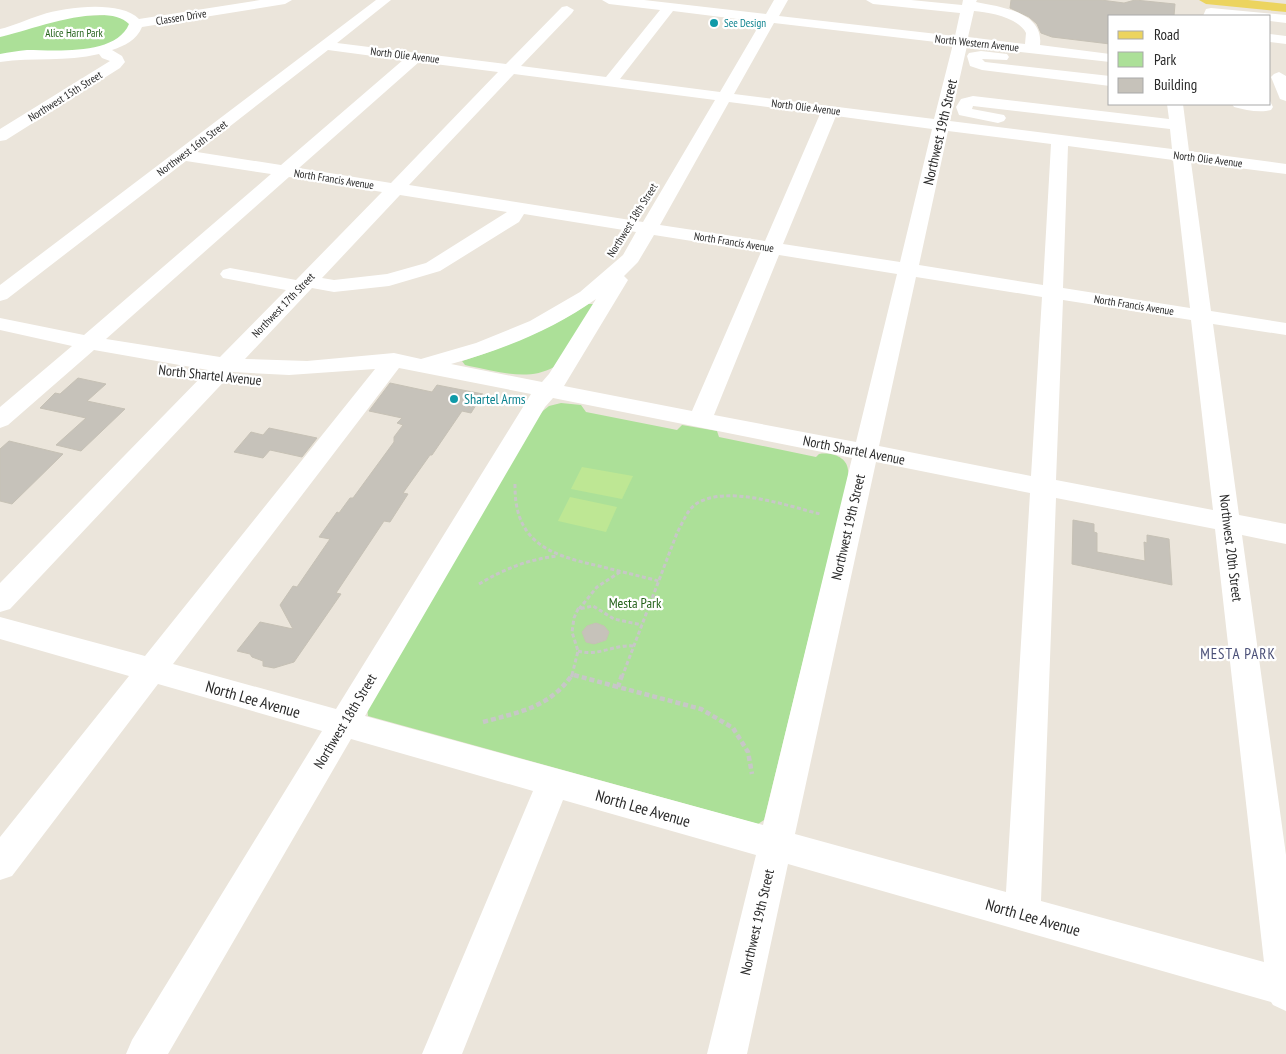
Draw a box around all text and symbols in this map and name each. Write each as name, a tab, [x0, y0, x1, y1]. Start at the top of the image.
street label: Classen Drive	[155, 6, 208, 28]
legend	[1108, 15, 1271, 105]
place label: See Design	[724, 16, 766, 30]
marker: See Design	[708, 17, 720, 29]
text: Road	[1154, 25, 1180, 44]
park label: Alice Harn Park	[45, 26, 104, 40]
street label: North Western Avenue	[934, 32, 1020, 54]
street label: North Olie Avenue	[370, 44, 441, 66]
text: Park	[1154, 50, 1176, 69]
street label: Northwest 15th Street	[25, 68, 105, 124]
text: Building	[1154, 75, 1197, 94]
street label: Northwest 19th Street	[919, 77, 961, 187]
street label: North Olie Avenue	[771, 96, 842, 118]
street label: Northwest 16th Street	[154, 117, 230, 179]
street label: North Olie Avenue	[1173, 148, 1244, 170]
street label: North Francis Avenue	[293, 166, 375, 192]
street label: Northwest 18th Street	[604, 180, 660, 260]
street label: North Francis Avenue	[693, 229, 775, 255]
street label: Northwest 17th Street	[249, 270, 317, 340]
street label: North Francis Avenue	[1093, 292, 1175, 318]
street label: North Shartel Avenue	[158, 361, 263, 389]
place label: Shartel Arms	[464, 390, 526, 408]
marker: Shartel Arms	[448, 393, 460, 405]
street label: North Shartel Avenue	[802, 431, 907, 469]
street label: Northwest 19th Street	[827, 472, 869, 582]
street label: Northwest 20th Street	[1215, 493, 1247, 603]
park label: Mesta Park	[609, 594, 662, 612]
district label: MESTA PARK	[1200, 644, 1276, 663]
street label: Northwest 18th Street	[310, 670, 381, 772]
street label: North Lee Avenue	[203, 676, 303, 722]
street label: North Lee Avenue	[593, 785, 693, 831]
street label: Northwest 19th Street	[736, 867, 778, 977]
street label: North Lee Avenue	[983, 894, 1083, 940]

